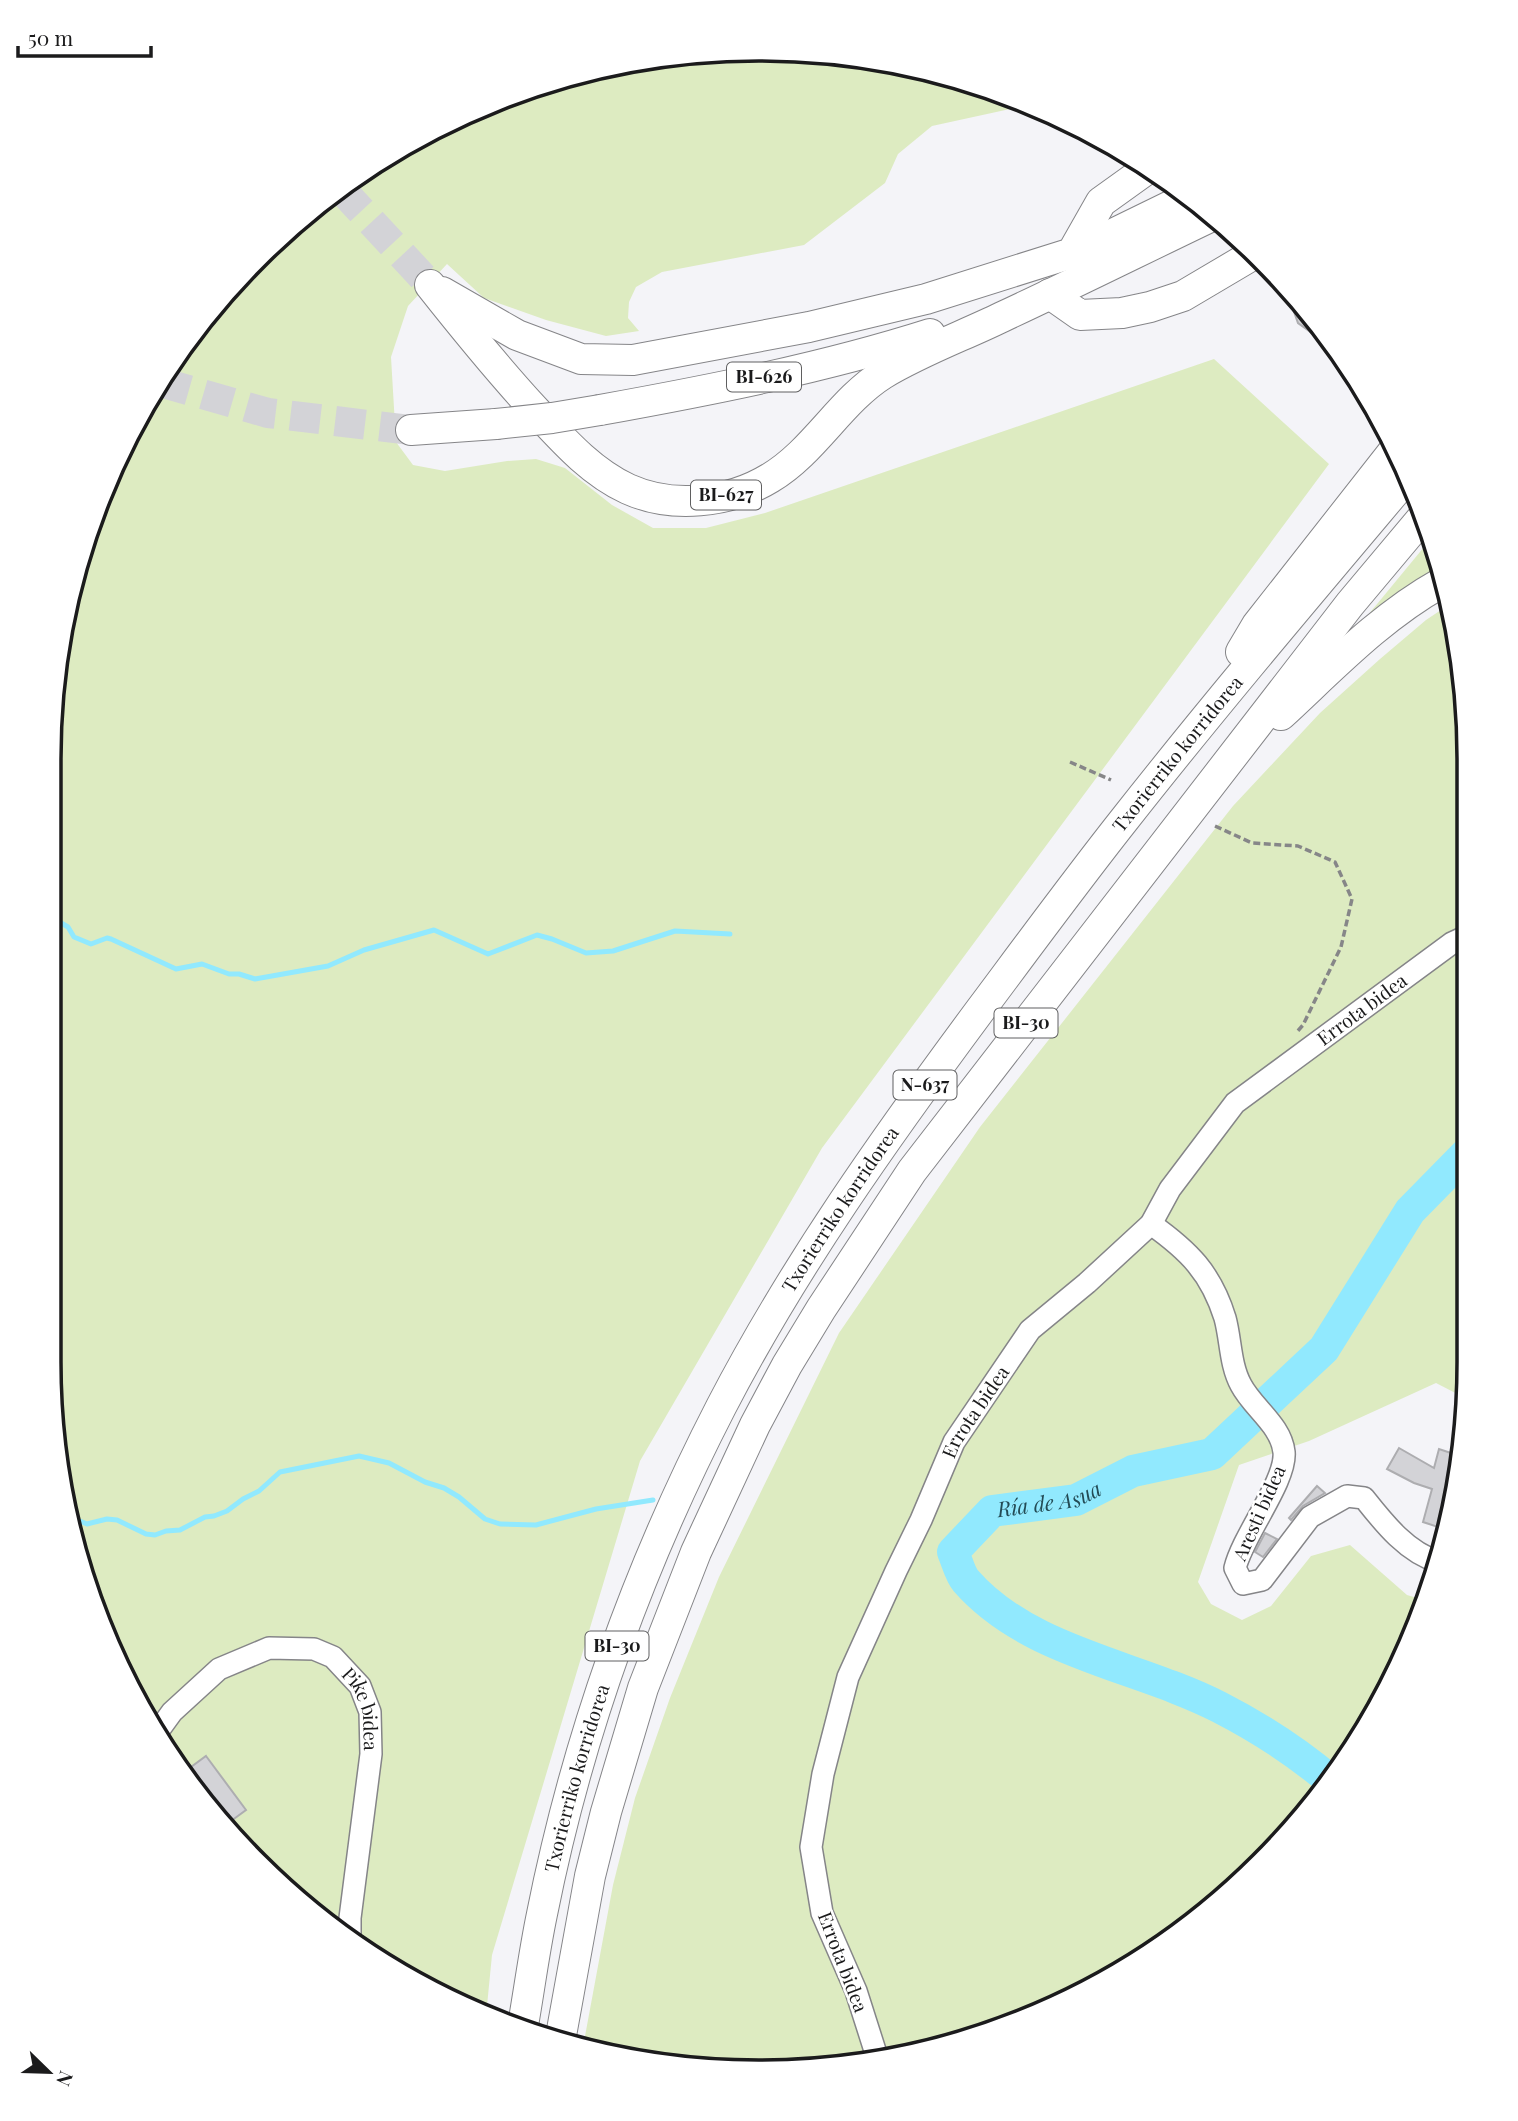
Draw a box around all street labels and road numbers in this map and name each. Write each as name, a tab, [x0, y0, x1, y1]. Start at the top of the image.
road number: BI-626	[727, 362, 801, 391]
road number: BI-627	[691, 480, 761, 509]
street label: Txorierriko korridorea	[1106, 669, 1248, 837]
street label: Errota bidea	[1311, 966, 1412, 1050]
road number: BI-30	[995, 1008, 1058, 1038]
road number: N-637	[894, 1070, 956, 1100]
street label: Txorierriko korridorea	[775, 1120, 904, 1297]
street label: Errota bidea	[935, 1360, 1014, 1462]
street label: Aresti bidea	[1225, 1460, 1291, 1565]
road number: BI-30	[586, 1632, 648, 1660]
street label: Pike bidea	[337, 1661, 385, 1751]
street label: Txorierriko korridorea	[537, 1680, 615, 1874]
street label: Errota bidea	[813, 1908, 875, 2016]

